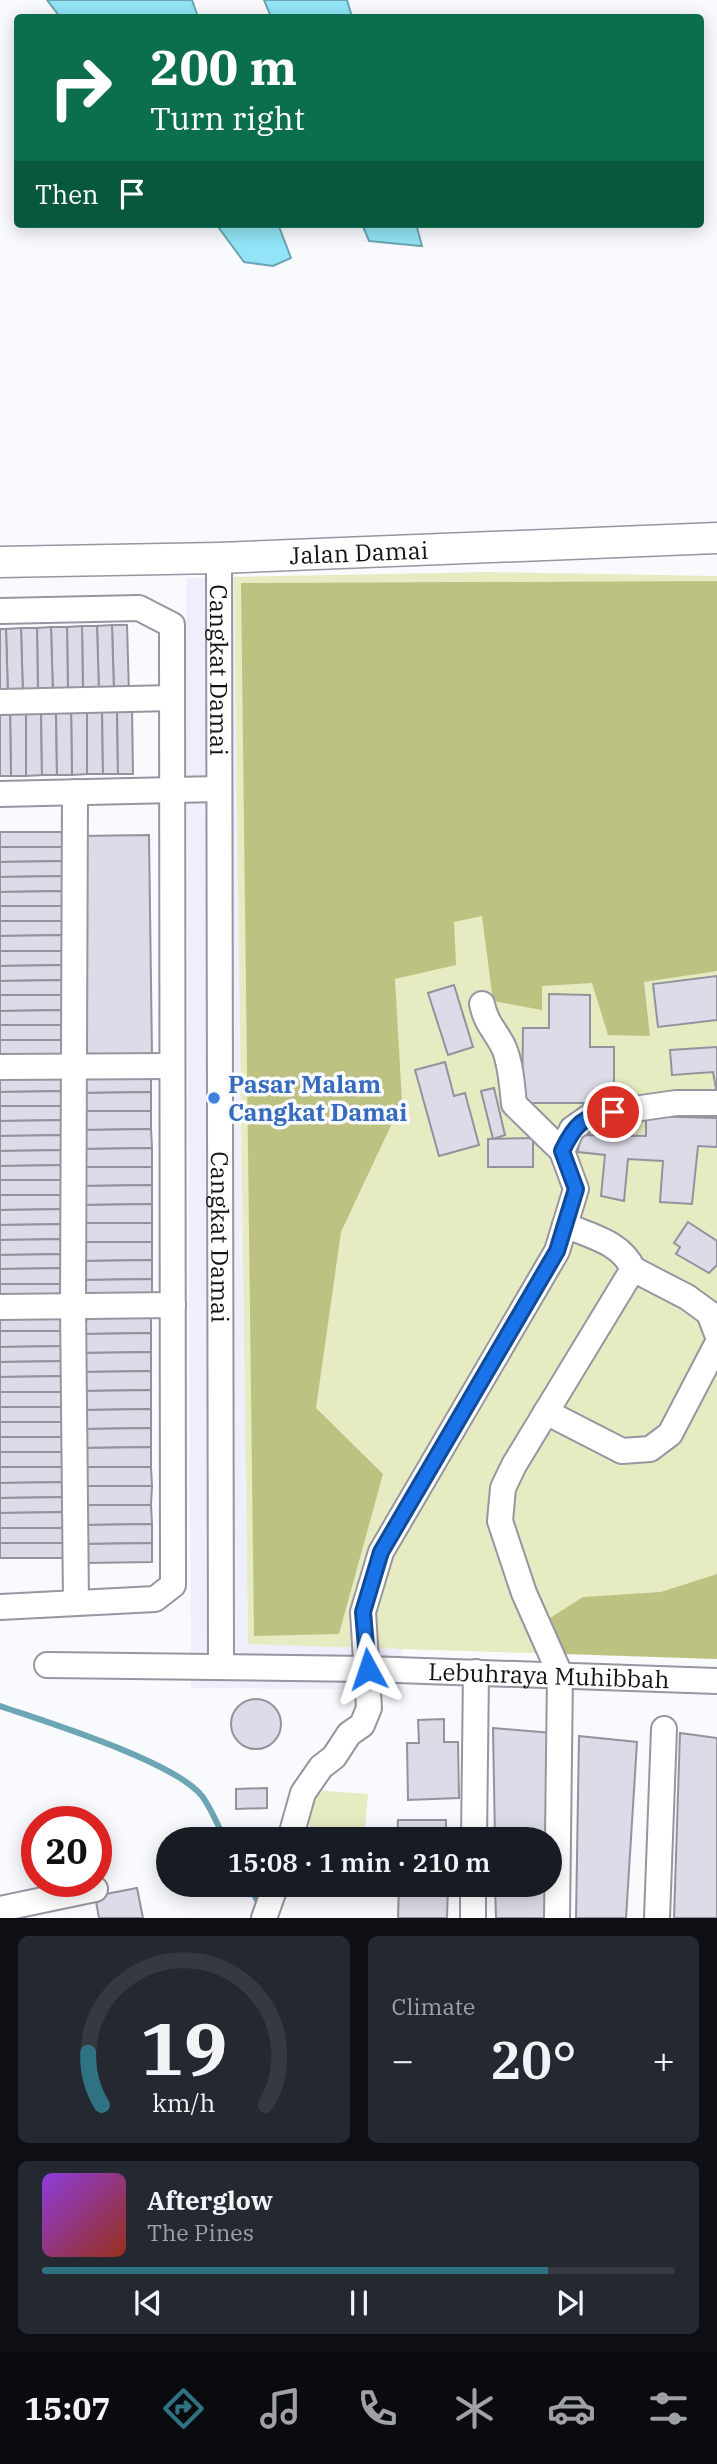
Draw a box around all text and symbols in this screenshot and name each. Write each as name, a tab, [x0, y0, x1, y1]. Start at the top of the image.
text: 200 m	[150, 35, 297, 98]
icon: right	[35, 42, 126, 133]
text: Turn right	[150, 97, 305, 139]
icon: arrive	[113, 175, 151, 213]
text: Then	[35, 177, 99, 211]
street label: Jalan Damai	[289, 534, 429, 571]
street label: Cangkat Damai	[203, 584, 235, 756]
place label: Pasar Malam Cangkat Damai	[228, 1068, 407, 1128]
pin	[583, 1082, 643, 1142]
marker: Pasar Malam Cangkat Damai	[206, 1090, 222, 1106]
icon: arrive	[594, 1093, 632, 1131]
street label: Cangkat Damai	[204, 1151, 236, 1323]
position arrow	[331, 1632, 405, 1706]
street label: Lebuhraya Muhibbah	[428, 1655, 670, 1695]
speed limit sign: 20	[21, 1806, 112, 1897]
text: 15:08 · 1 min · 210 m	[228, 1845, 490, 1879]
text: Climate	[392, 1991, 475, 2021]
text: 19	[140, 2001, 227, 2096]
text: 20°	[490, 2026, 577, 2093]
text: −	[392, 2035, 414, 2084]
text: +	[652, 2035, 675, 2084]
text: km/h	[152, 2086, 215, 2119]
text: Afterglow	[147, 2183, 273, 2217]
text: The Pines	[147, 2217, 254, 2247]
icon: previous	[129, 2284, 167, 2322]
icon: pause	[340, 2284, 378, 2322]
icon: next	[551, 2284, 589, 2322]
icon: directions	[159, 2384, 208, 2433]
icon: music	[256, 2384, 305, 2433]
icon: phone	[353, 2384, 402, 2433]
icon: climate	[450, 2384, 499, 2433]
icon: car	[547, 2384, 596, 2433]
icon: filters	[644, 2384, 693, 2433]
text: 15:07	[24, 2387, 111, 2429]

